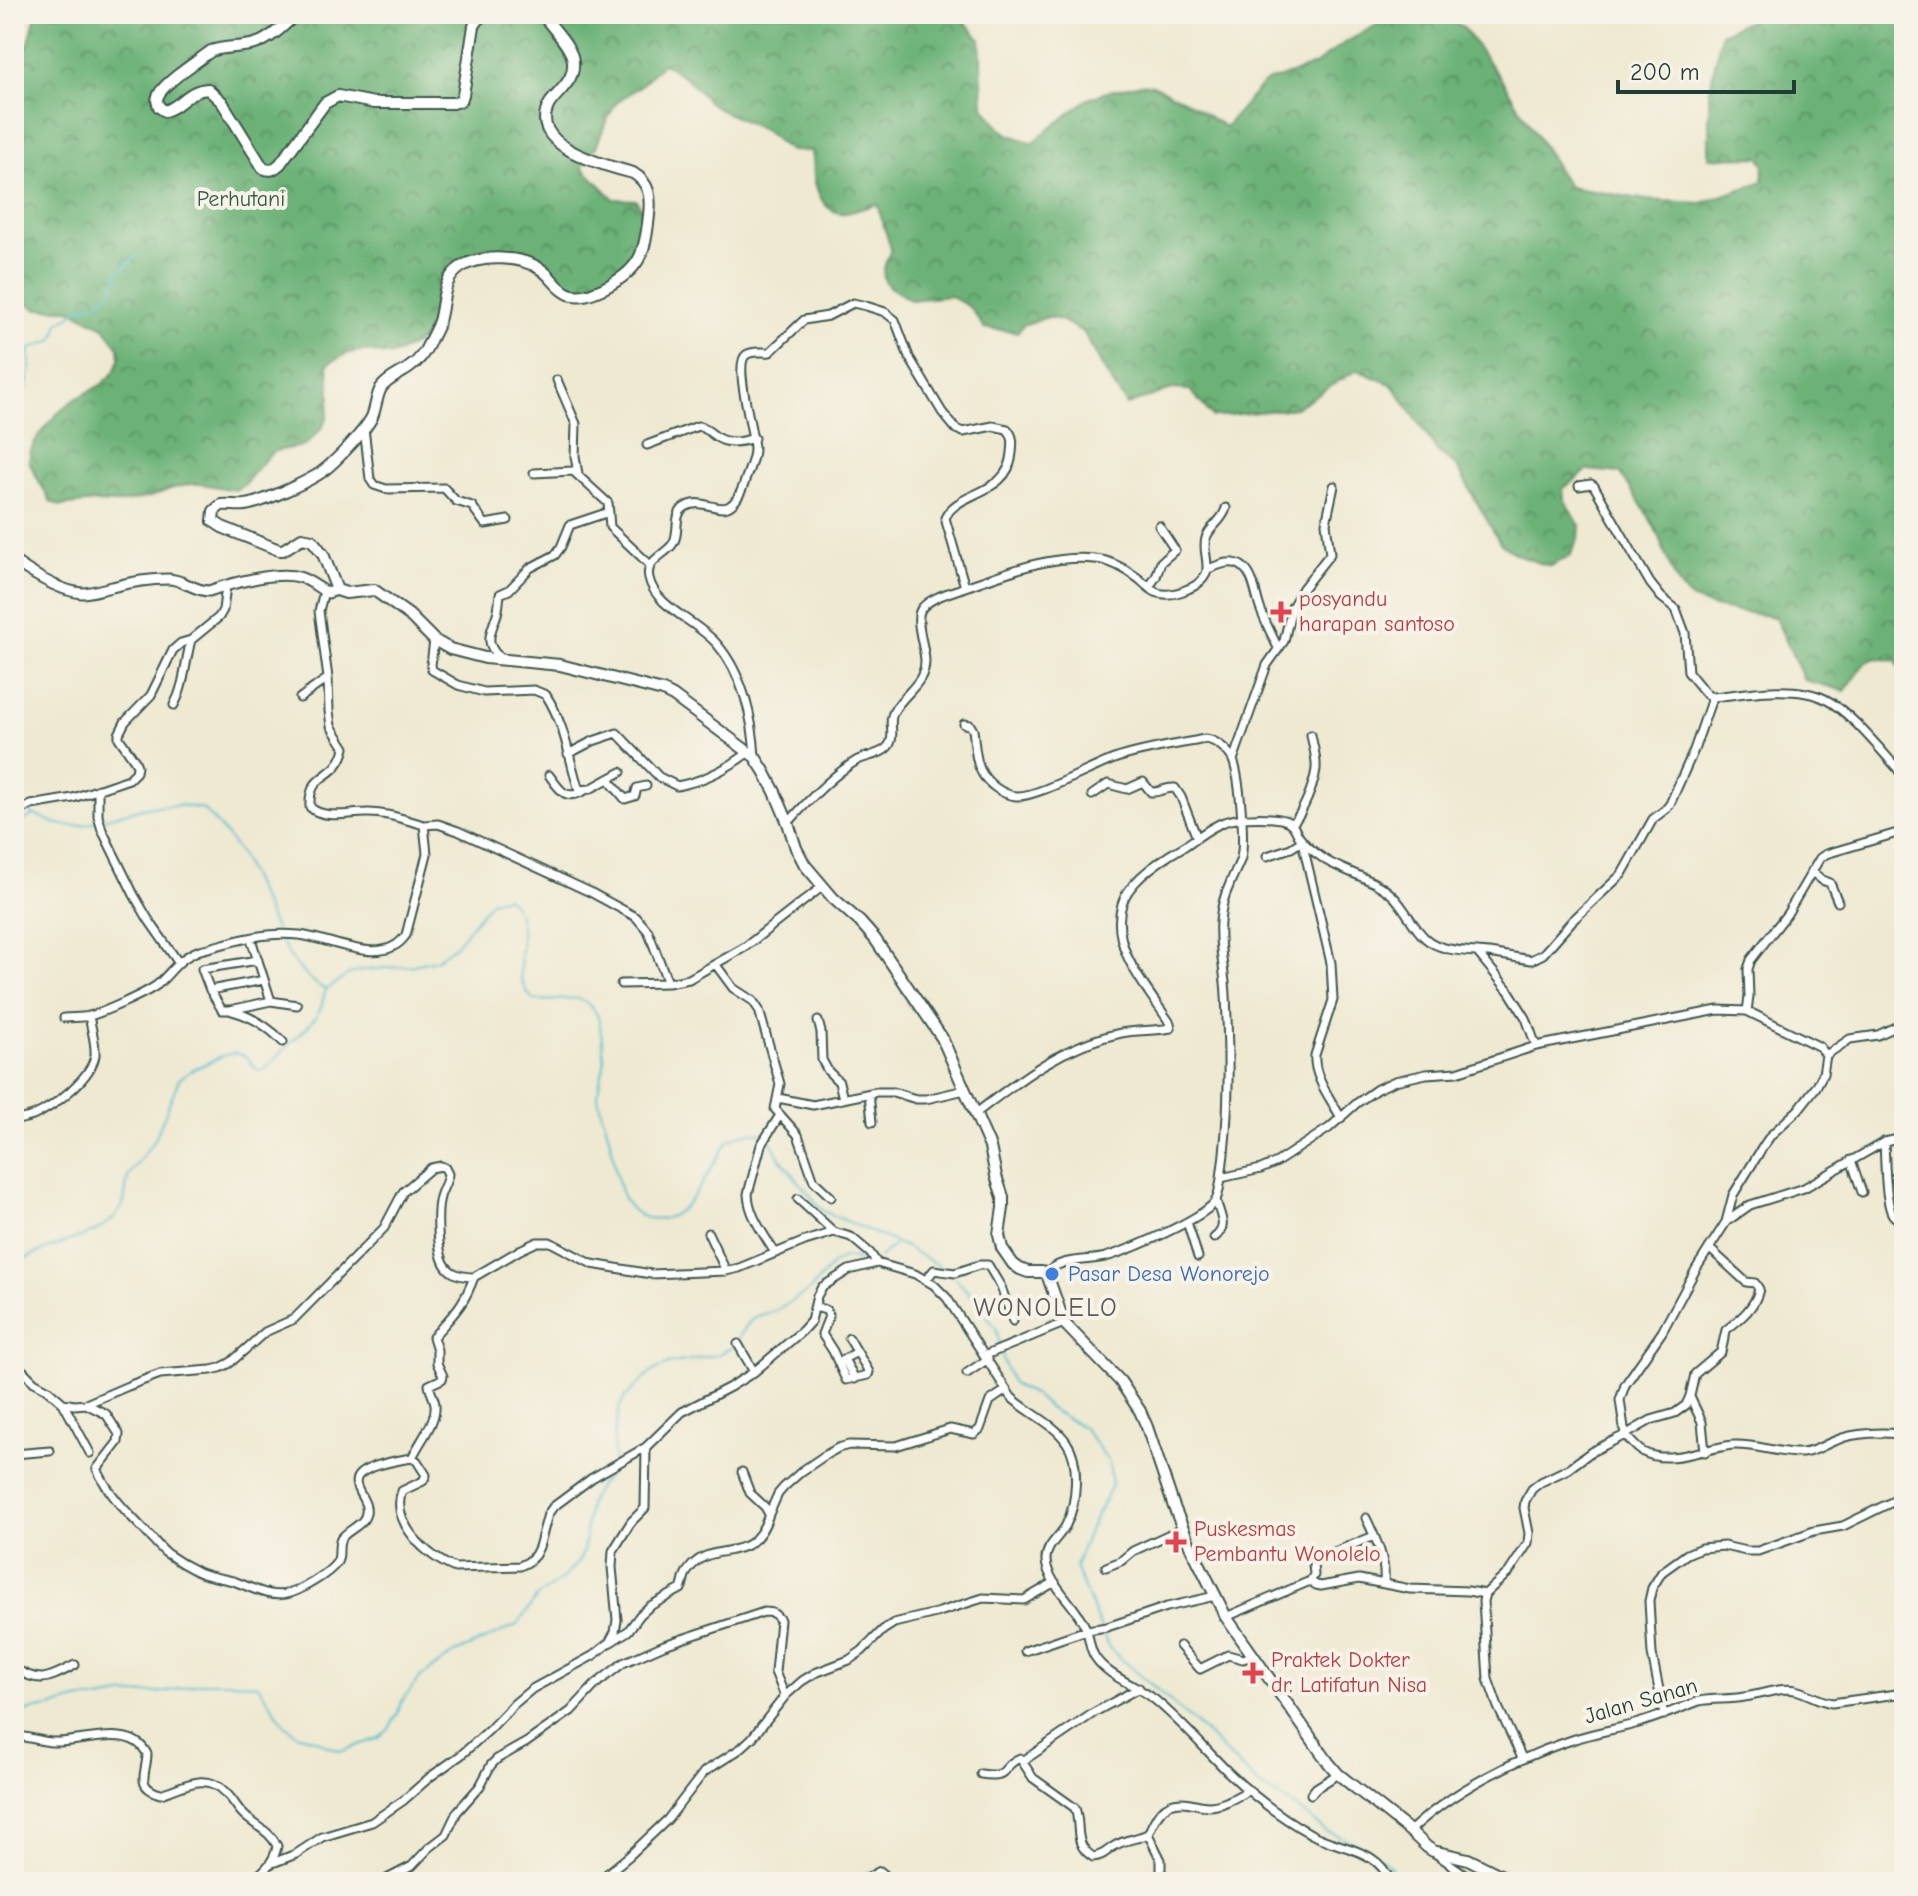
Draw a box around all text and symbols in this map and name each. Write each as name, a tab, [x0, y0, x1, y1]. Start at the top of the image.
scale bar	[1618, 44, 1794, 94]
text: 200 m	[1630, 58, 1700, 86]
park label: Perhutani	[197, 186, 285, 212]
place label: posyandu harapan santoso	[1299, 586, 1455, 637]
marker: posyandu harapan santoso	[1270, 601, 1292, 623]
place label: Pasar Desa Wonorejo	[1068, 1261, 1270, 1287]
marker: Pasar Desa Wonorejo	[1043, 1265, 1061, 1283]
district label: WONOLELO	[973, 1293, 1119, 1323]
place label: Puskesmas Pembantu Wonolelo	[1194, 1516, 1381, 1567]
marker: Puskesmas Pembantu Wonolelo	[1165, 1531, 1187, 1553]
place label: Praktek Dokter dr. Latifatun Nisa	[1271, 1647, 1427, 1698]
marker: Praktek Dokter dr. Latifatun Nisa	[1242, 1662, 1264, 1684]
street label: Jalan Sanan	[1582, 1672, 1700, 1730]

